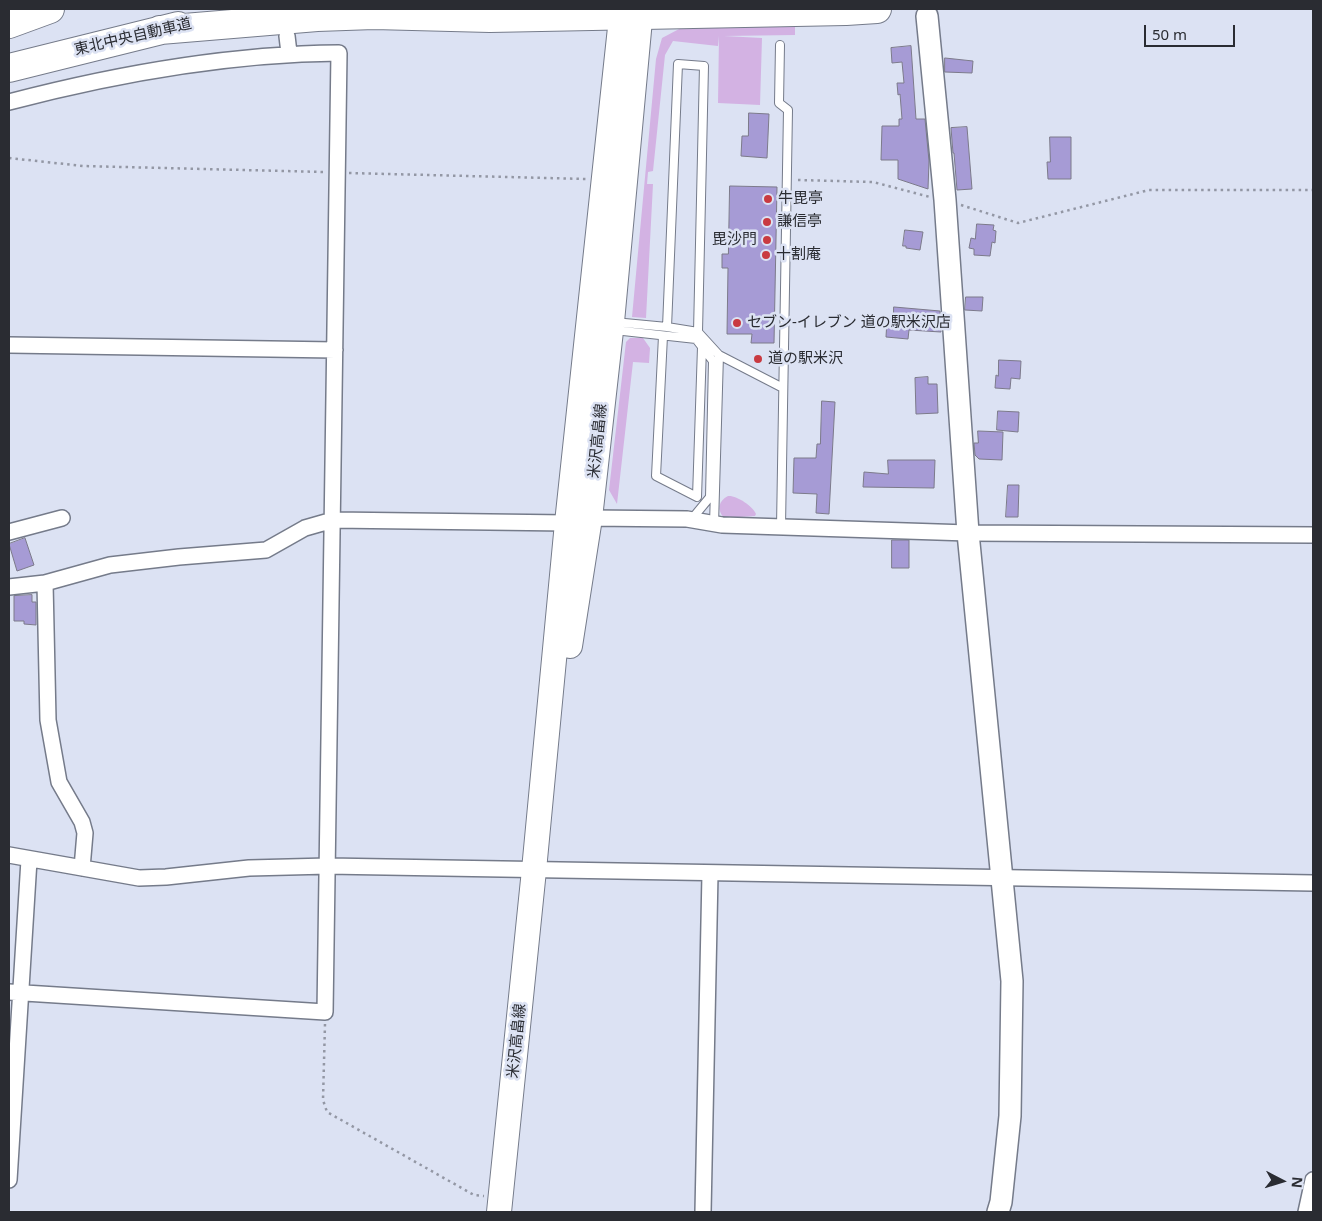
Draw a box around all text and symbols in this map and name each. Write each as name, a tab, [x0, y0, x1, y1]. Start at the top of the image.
street label: 東北中央自動車道	[73, 15, 193, 59]
scale bar	[1147, 15, 1238, 47]
text: 50 m	[1152, 24, 1187, 44]
place label: 牛毘亭	[778, 190, 823, 208]
marker: 牛毘亭	[762, 193, 774, 205]
place label: 謙信亭	[777, 213, 822, 231]
marker: 謙信亭	[761, 216, 773, 228]
place label: 毘沙門	[712, 231, 757, 249]
marker: 毘沙門	[761, 234, 773, 246]
place label: 十割庵	[776, 246, 821, 264]
marker: 十割庵	[760, 249, 772, 261]
place label: セブン-イレブン 道の駅米沢店	[747, 314, 951, 332]
marker: セブン-イレブン 道の駅米沢店	[731, 317, 743, 329]
place label: 道の駅米沢	[768, 350, 843, 368]
marker: 道の駅米沢	[752, 353, 764, 365]
street label: 米沢高畠線	[585, 403, 611, 479]
street label: 米沢高畠線	[504, 1003, 530, 1079]
north arrow	[1257, 1156, 1307, 1206]
text: N	[1287, 1176, 1307, 1189]

